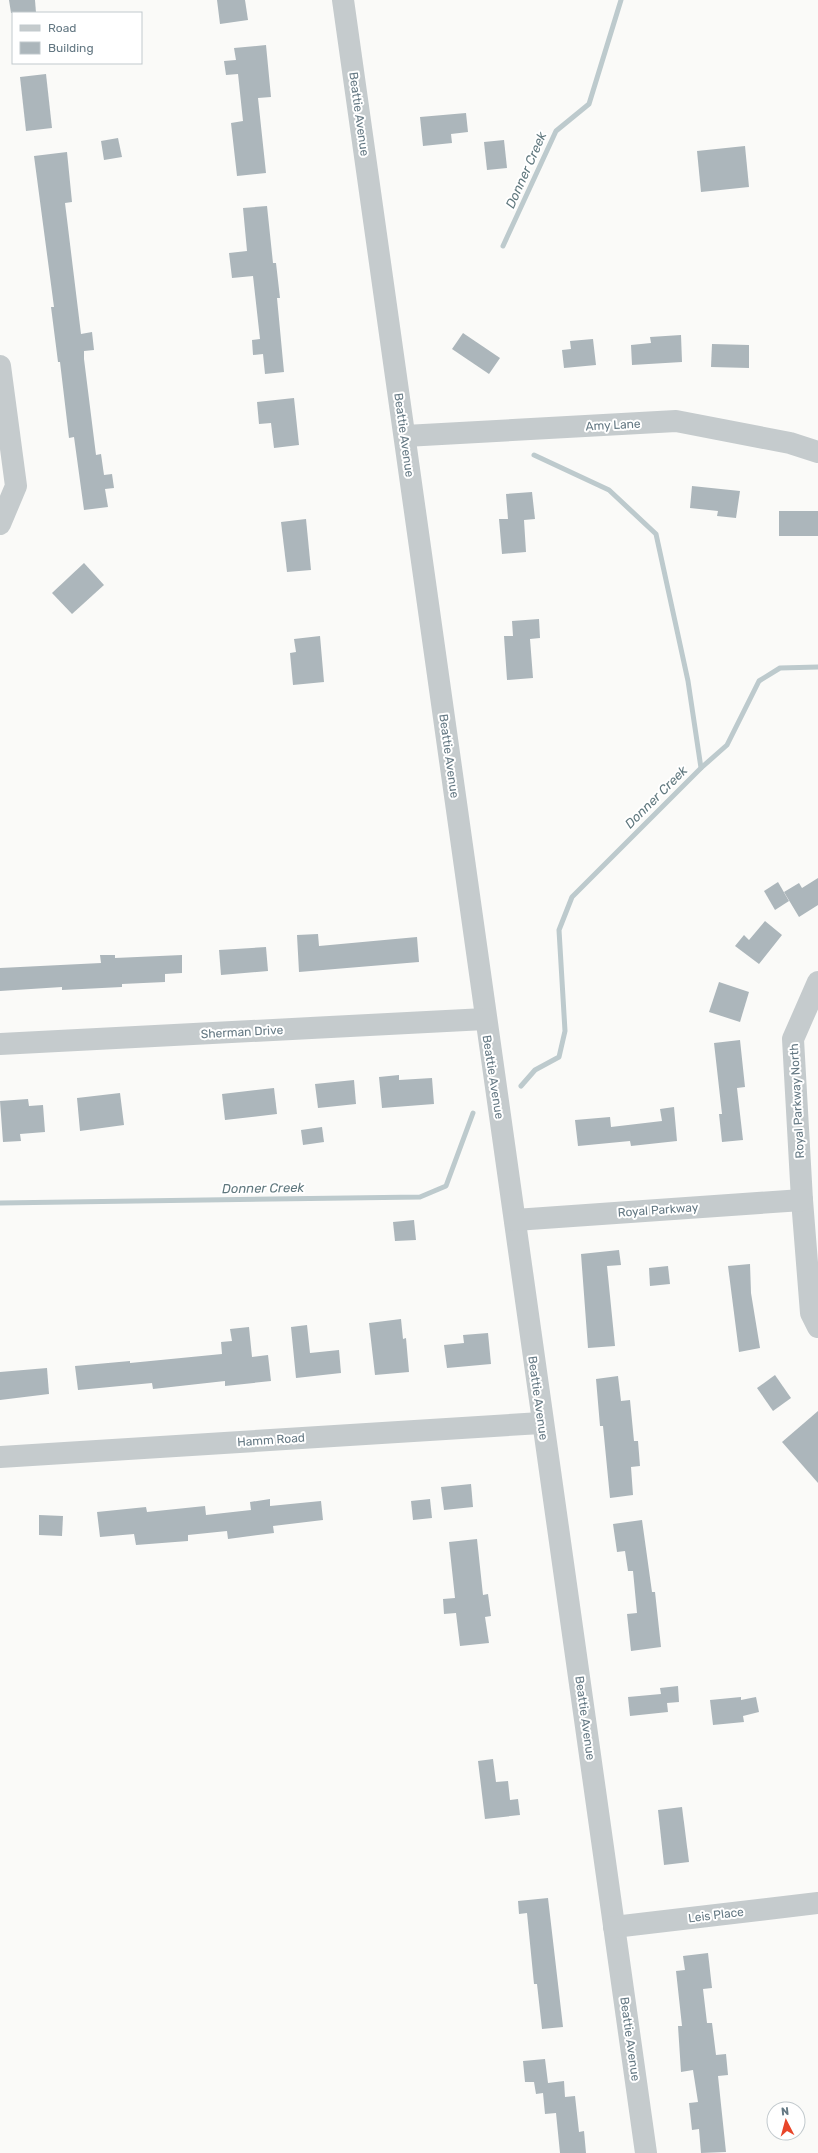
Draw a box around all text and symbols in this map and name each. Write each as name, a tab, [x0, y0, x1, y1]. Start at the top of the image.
legend	[12, 12, 142, 64]
text: Road	[48, 21, 76, 35]
text: Building	[48, 41, 94, 55]
street label: Beattie Avenue	[346, 71, 372, 157]
water label: Donner Creek	[502, 129, 550, 211]
street label: Beattie Avenue	[391, 392, 417, 478]
street label: Amy Lane	[585, 417, 641, 433]
street label: Beattie Avenue	[436, 713, 462, 799]
water label: Donner Creek	[622, 762, 691, 831]
street label: Sherman Drive	[200, 1023, 284, 1041]
street label: Beattie Avenue	[479, 1034, 507, 1120]
street label: Royal Parkway North	[787, 1043, 807, 1159]
water label: Donner Creek	[222, 1180, 304, 1196]
street label: Royal Parkway	[617, 1200, 699, 1220]
street label: Beattie Avenue	[525, 1355, 551, 1441]
street label: Hamm Road	[237, 1431, 305, 1449]
street label: Beattie Avenue	[572, 1675, 598, 1761]
street label: Leis Place	[687, 1905, 745, 1925]
street label: Beattie Avenue	[617, 1996, 643, 2082]
north arrow	[766, 2101, 806, 2141]
text: N	[780, 2105, 790, 2118]

